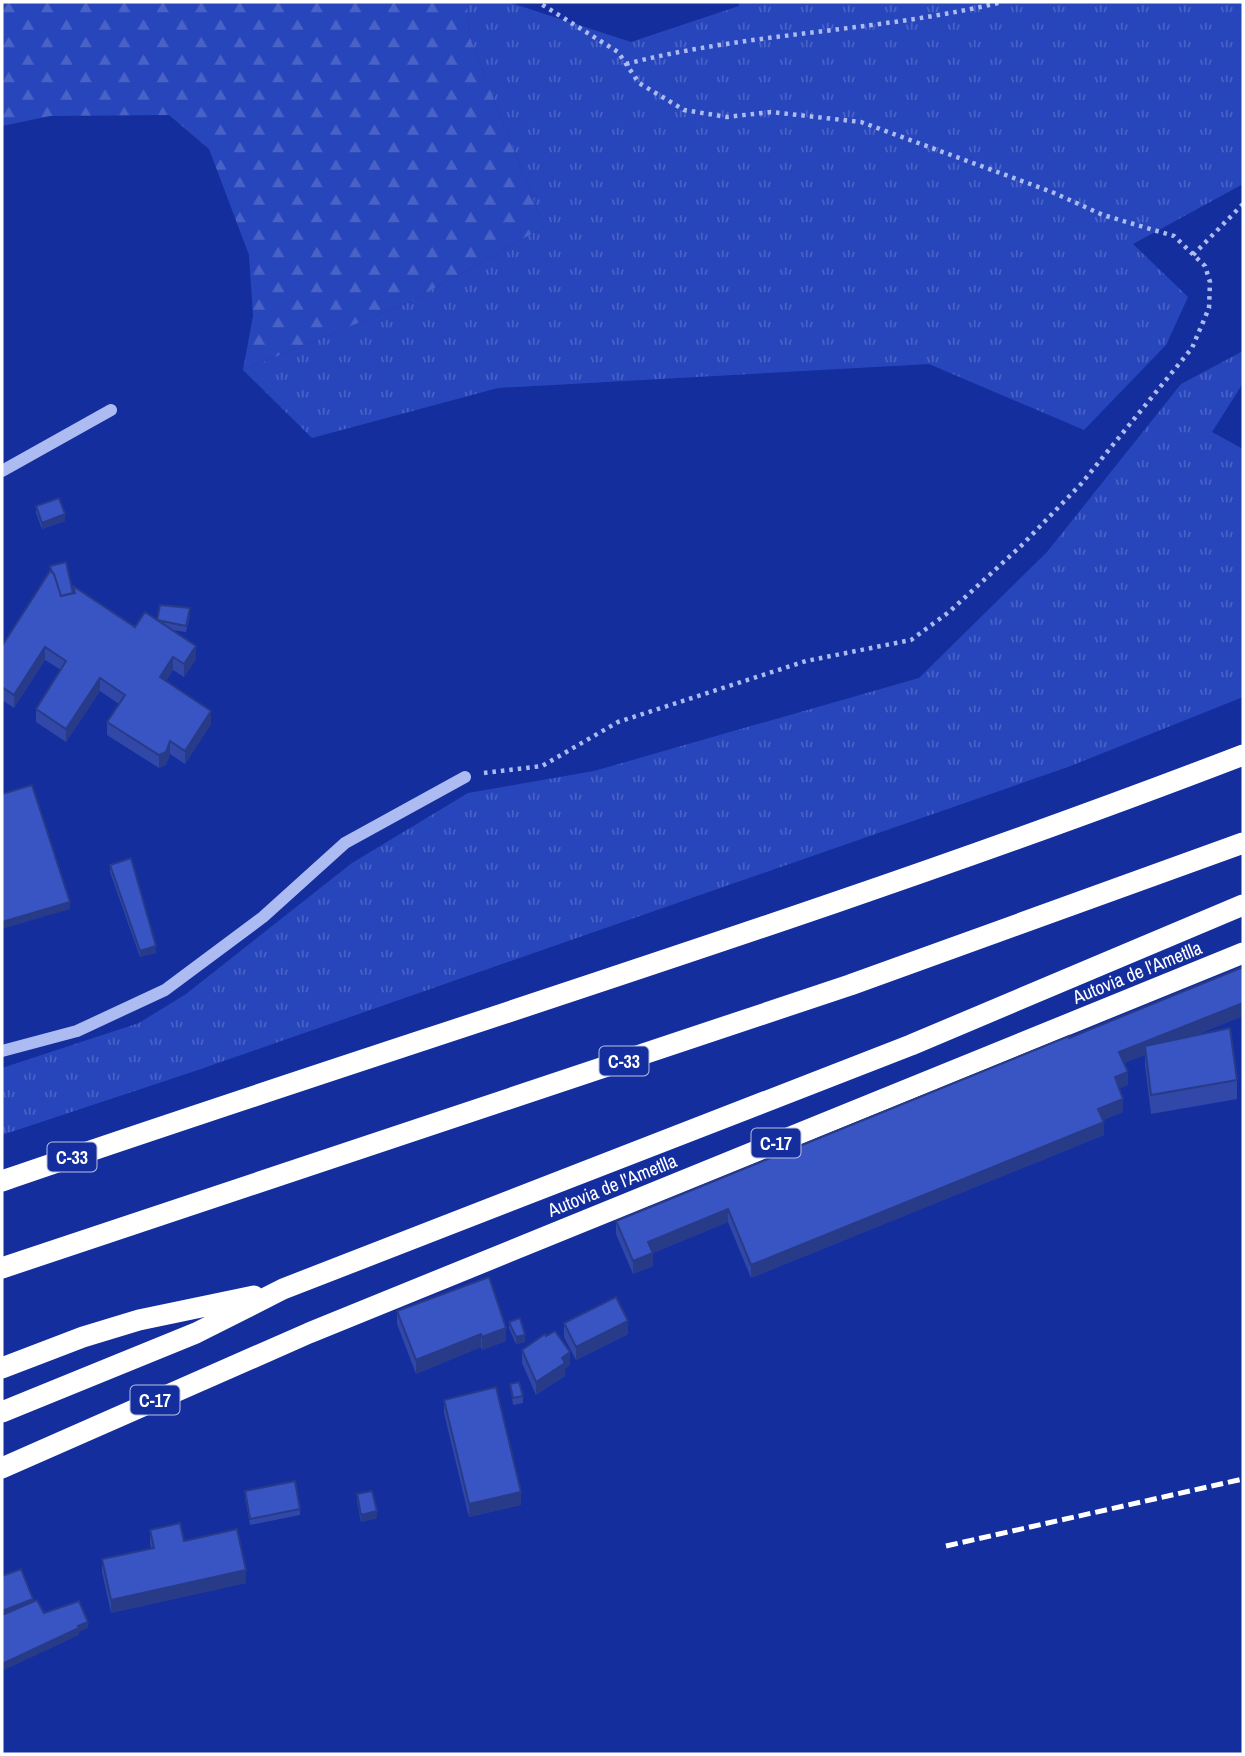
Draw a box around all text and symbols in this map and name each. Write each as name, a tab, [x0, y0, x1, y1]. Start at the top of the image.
street label: Autovia de l'Ametlla	[1068, 934, 1206, 1010]
road number: C-33	[600, 1046, 648, 1076]
road number: C-17	[752, 1128, 800, 1158]
road number: C-33	[48, 1142, 96, 1172]
street label: Autovia de l'Ametlla	[543, 1147, 681, 1223]
road number: C-17	[130, 1386, 180, 1414]

